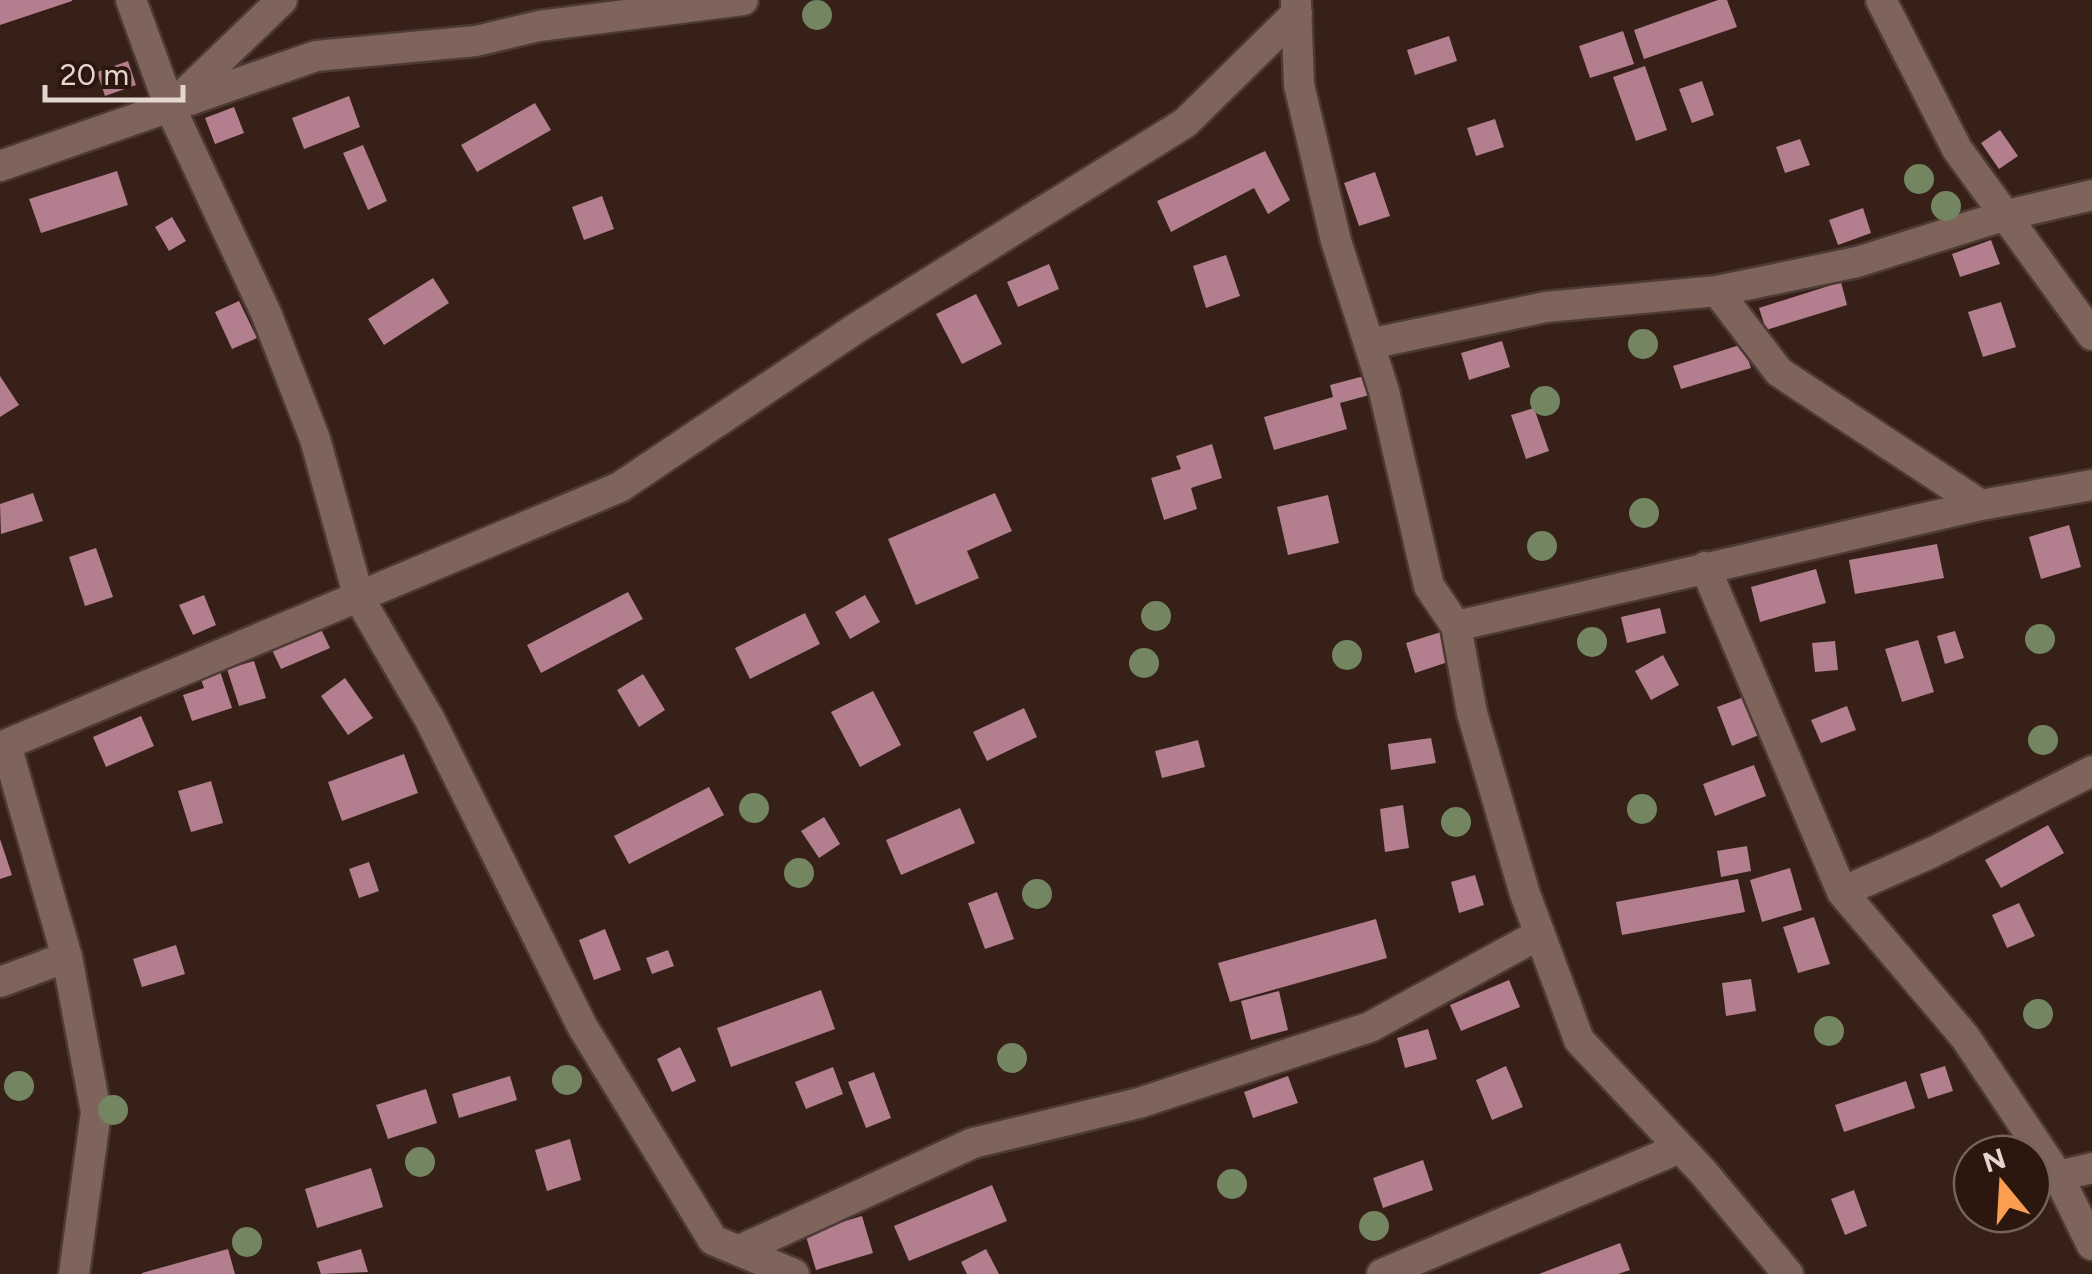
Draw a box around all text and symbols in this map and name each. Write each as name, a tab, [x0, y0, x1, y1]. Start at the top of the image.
scale bar	[45, 40, 182, 102]
text: 20 m	[60, 56, 129, 93]
north arrow	[1952, 1134, 2052, 1234]
text: N	[1979, 1141, 2010, 1180]

